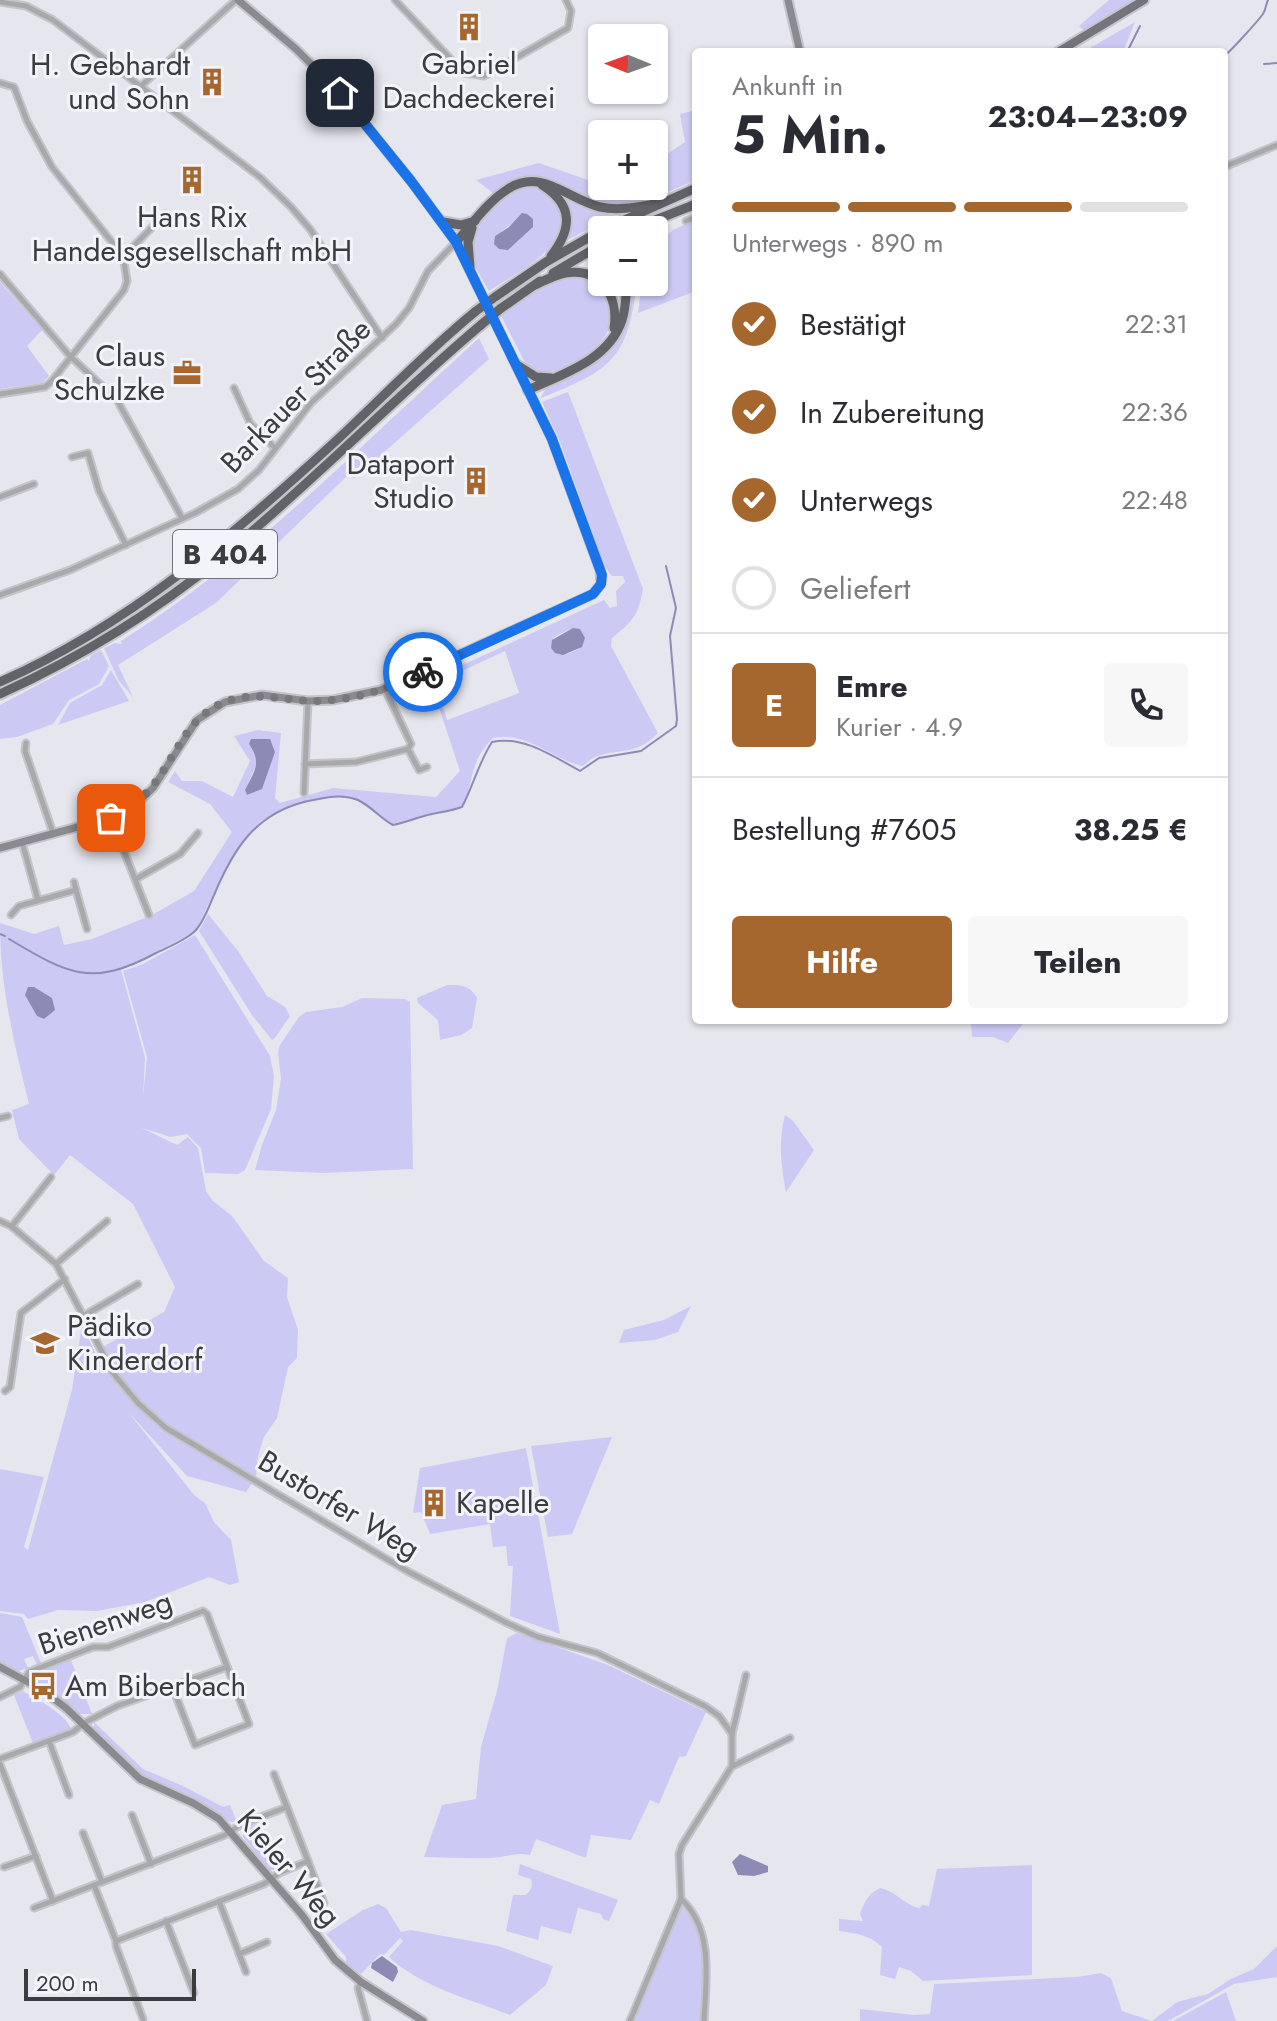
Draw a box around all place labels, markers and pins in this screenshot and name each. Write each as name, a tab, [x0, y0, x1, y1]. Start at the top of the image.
building icon: Gabriel Dachdeckerei	[454, 12, 484, 42]
place label: Gabriel Dachdeckerei	[382, 42, 556, 119]
place label: H. Gebhardt und Sohn	[30, 43, 191, 120]
pin	[306, 59, 374, 127]
building icon: H. Gebhardt und Sohn	[197, 67, 227, 97]
building icon: Hans Rix Handelsgesellschaft mbH	[177, 165, 207, 195]
place label: Hans Rix Handelsgesellschaft mbH	[32, 195, 352, 272]
place label: Claus Schulzke	[54, 334, 165, 411]
office icon: Claus Schulzke	[172, 358, 202, 388]
place label: Dataport Studio	[347, 442, 455, 519]
building icon: Dataport Studio	[461, 466, 491, 496]
pin	[77, 784, 145, 852]
place label: Pädiko Kinderdorf	[67, 1304, 204, 1381]
school or university icon: Pädiko Kinderdorf	[30, 1328, 60, 1358]
place label: Kapelle	[456, 1481, 549, 1524]
building icon: Kapelle	[419, 1488, 449, 1518]
place label: Am Biberbach	[65, 1664, 246, 1707]
bus stop icon: Am Biberbach	[28, 1671, 58, 1701]

